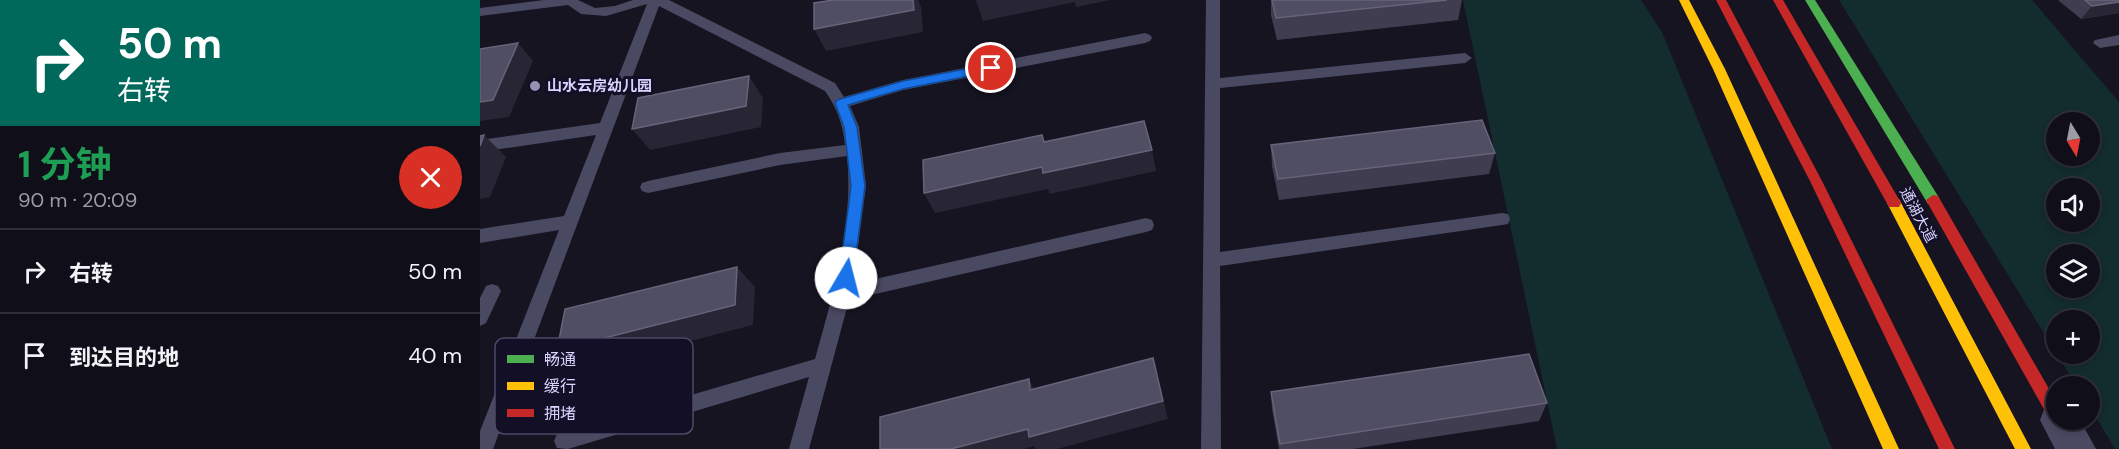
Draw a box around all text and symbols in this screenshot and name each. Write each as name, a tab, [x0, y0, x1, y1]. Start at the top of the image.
text: 50 m	[117, 16, 222, 71]
icon: right	[18, 24, 96, 102]
pin	[965, 42, 1016, 93]
icon: arrive	[974, 51, 1007, 84]
text: 右转	[117, 73, 171, 108]
place label: 山水云房幼儿园	[547, 76, 652, 96]
marker: 山水云房幼儿园	[528, 79, 542, 93]
north arrow	[2046, 112, 2100, 166]
map controls	[2046, 112, 2100, 430]
text: 1 分钟	[18, 141, 112, 188]
button: close	[399, 146, 462, 209]
button: sound	[2046, 178, 2100, 232]
street label: 通湖大道	[1895, 184, 1941, 246]
text: 90 m · 20:09	[18, 187, 137, 213]
button: layers	[2046, 244, 2100, 298]
position arrow	[814, 246, 878, 310]
icon: right	[18, 255, 51, 288]
text: 50 m	[408, 257, 462, 286]
text: 右转	[69, 259, 113, 288]
button: +	[2046, 310, 2100, 364]
legend	[495, 338, 693, 434]
icon: arrive	[18, 339, 51, 372]
text: 40 m	[408, 341, 462, 370]
text: 到达目的地	[69, 343, 179, 372]
text: 畅通	[544, 349, 576, 370]
text: 缓行	[544, 376, 576, 397]
button: −	[2046, 376, 2100, 430]
text: 拥堵	[544, 403, 576, 424]

